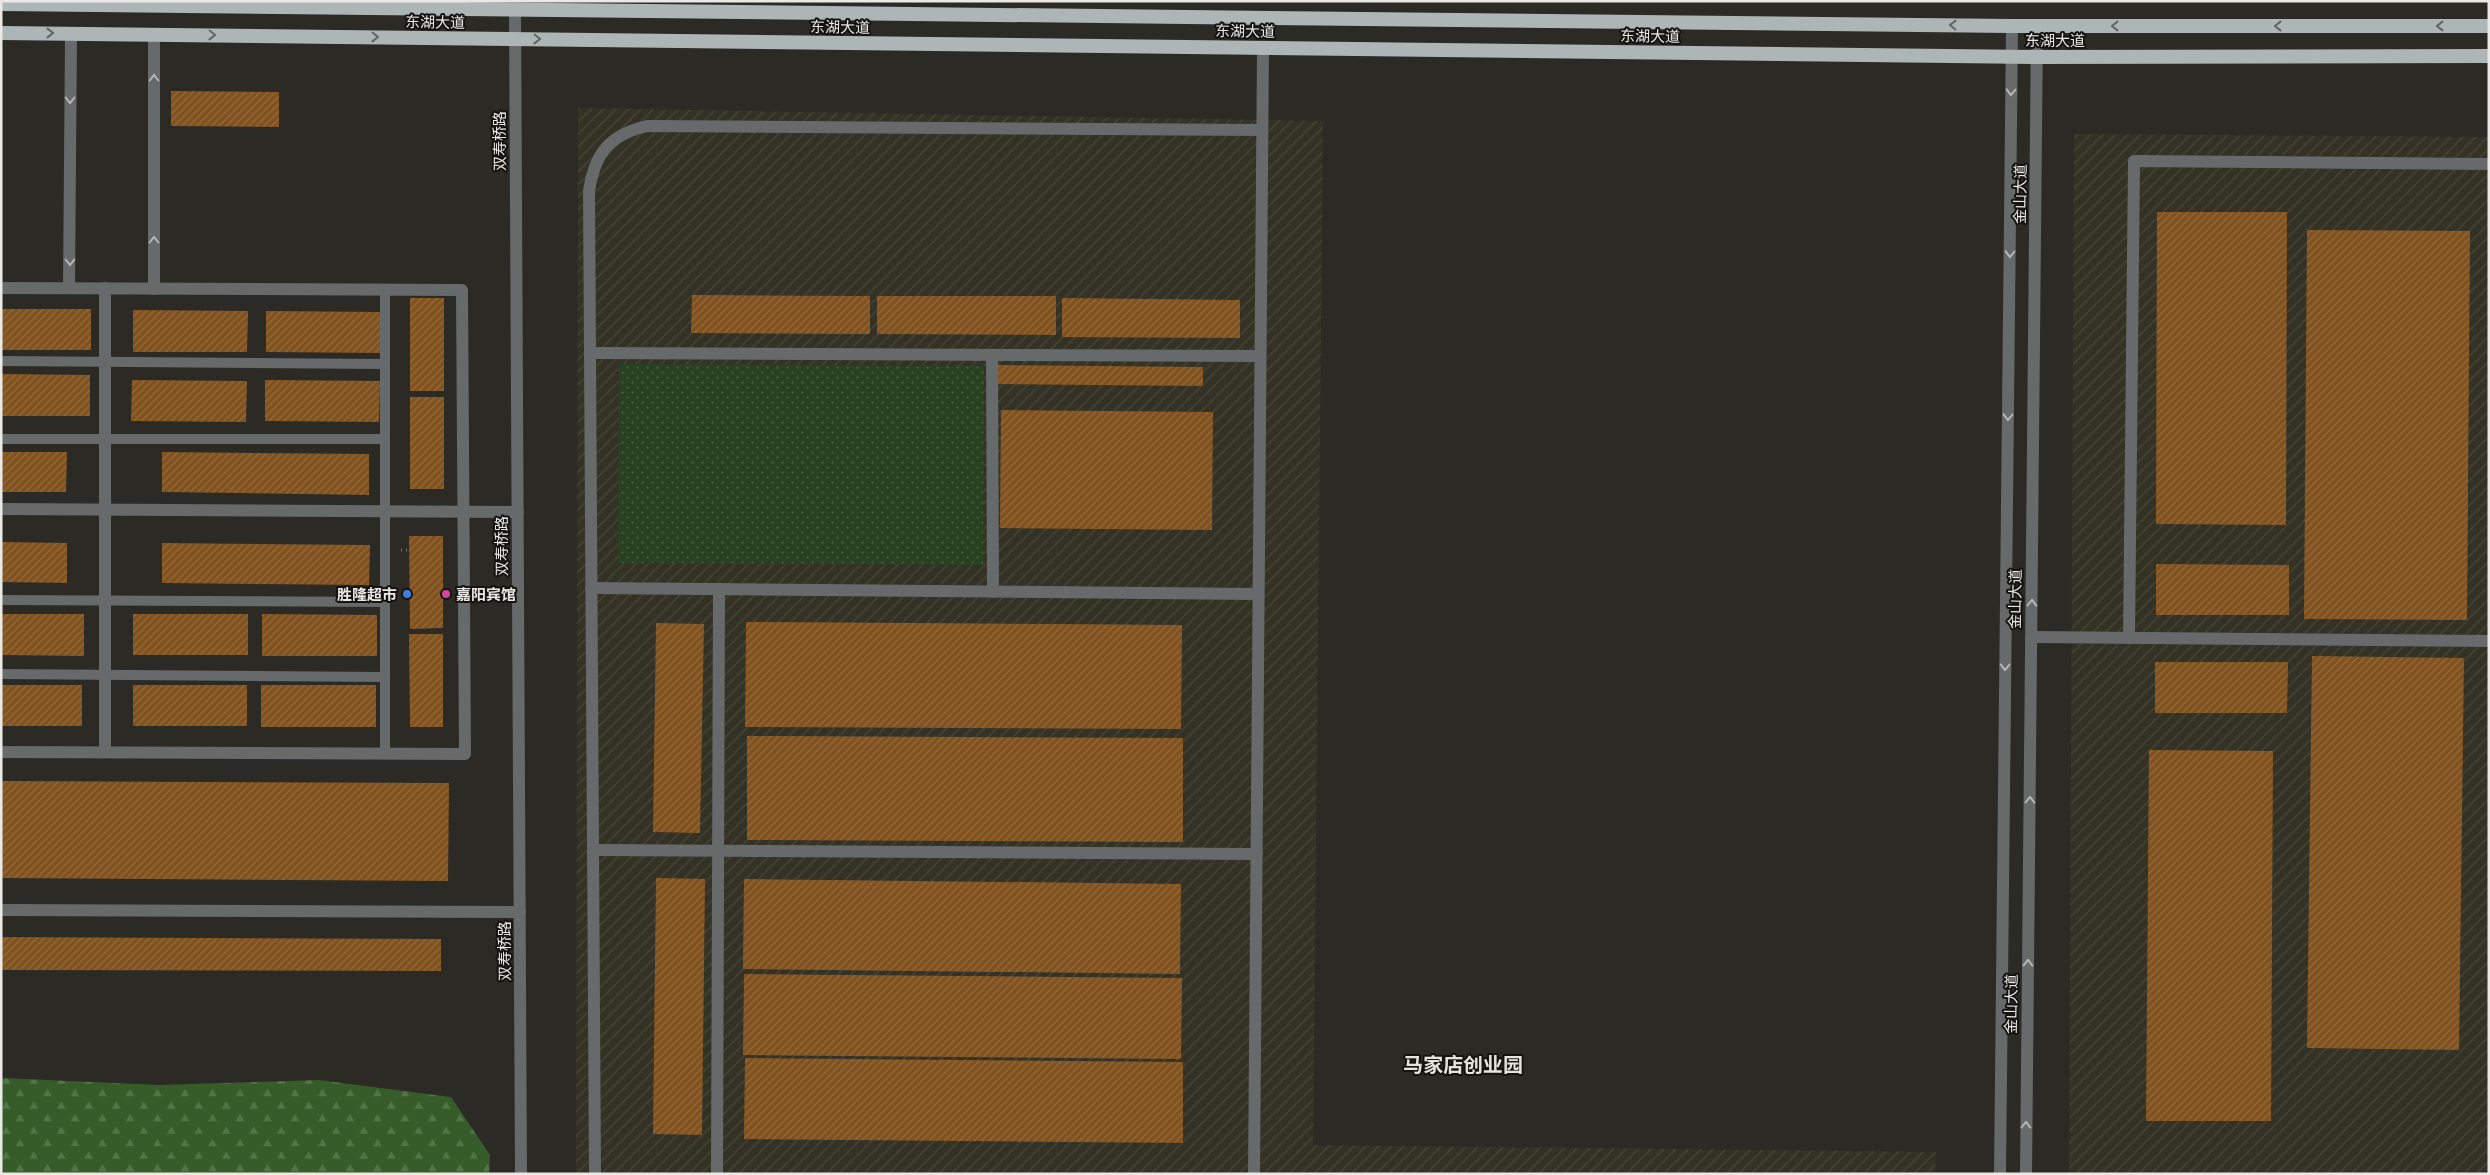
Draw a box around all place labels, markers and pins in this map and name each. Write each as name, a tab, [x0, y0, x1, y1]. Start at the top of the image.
place label: 胜隆超市	[337, 586, 397, 603]
place label: 嘉阳宾馆	[456, 586, 516, 603]
marker: 胜隆超市	[401, 588, 413, 600]
marker: 嘉阳宾馆	[440, 588, 452, 600]

